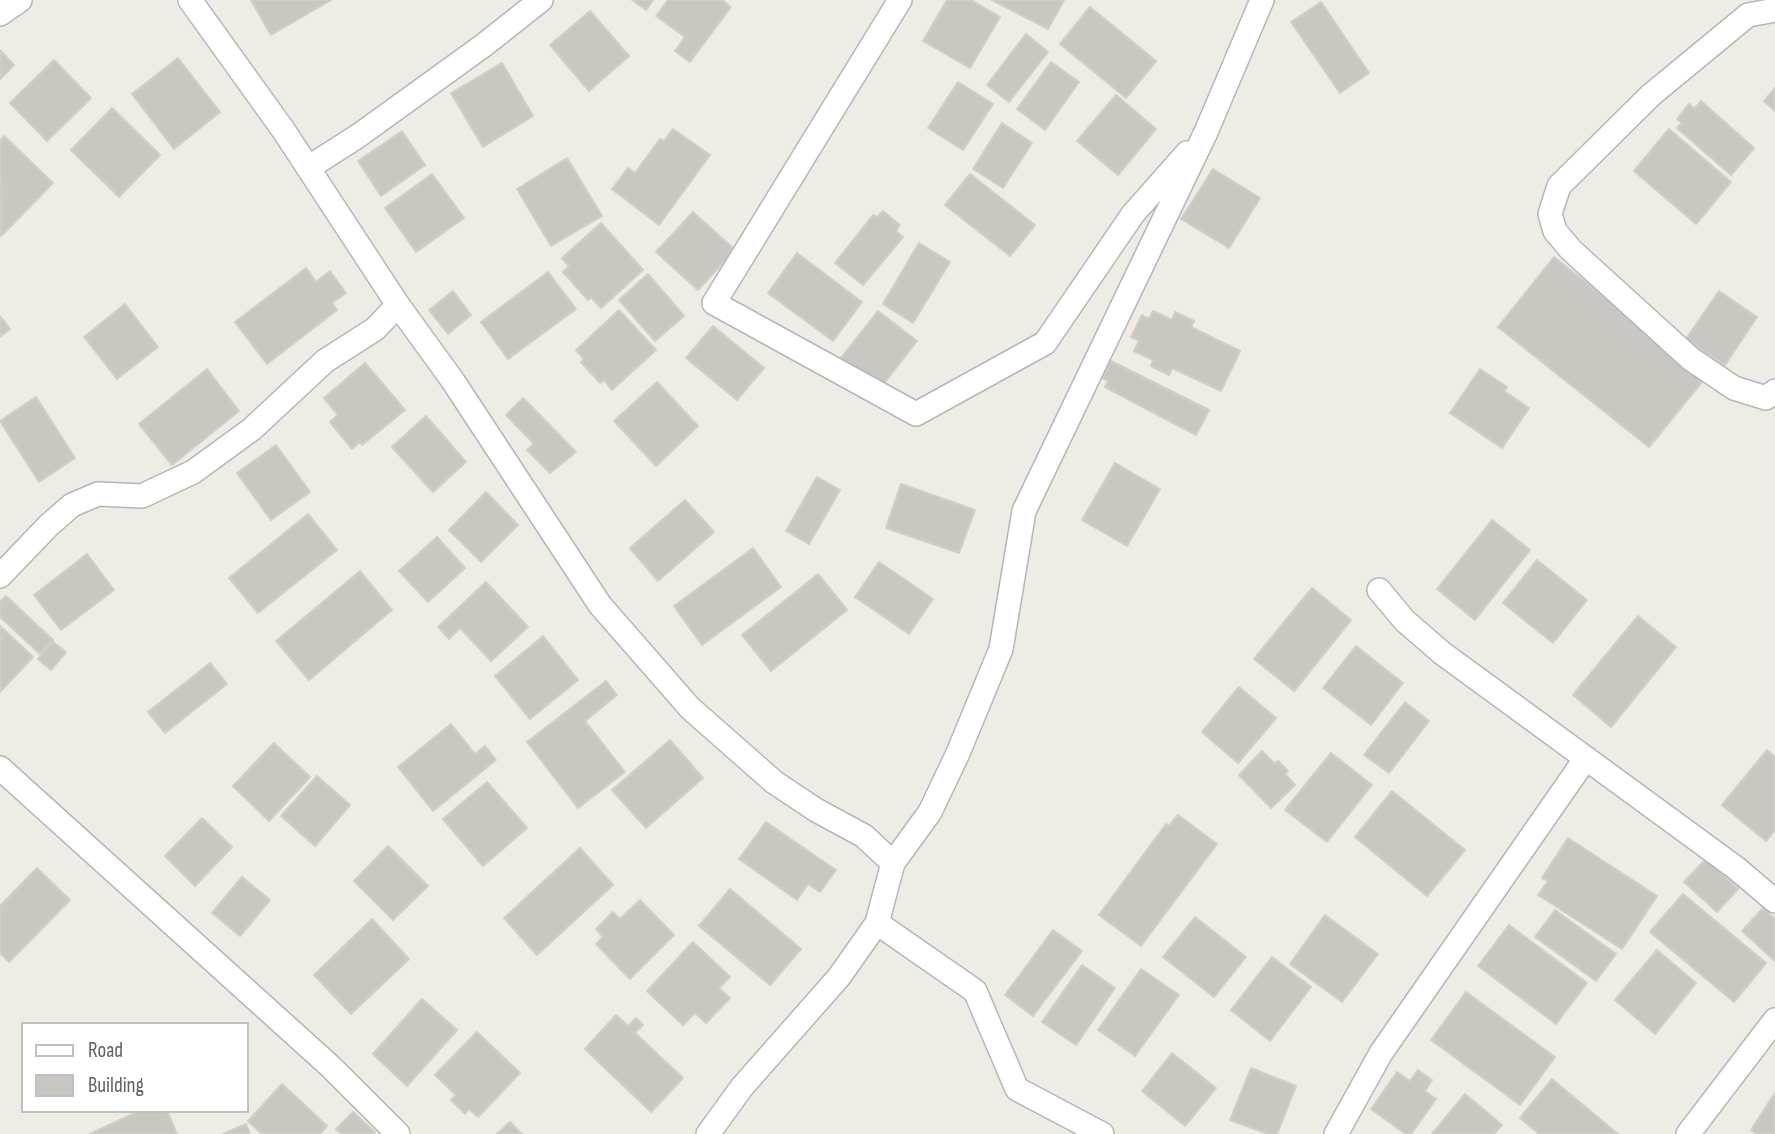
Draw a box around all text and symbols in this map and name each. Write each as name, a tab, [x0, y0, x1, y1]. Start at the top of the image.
legend	[21, 1022, 248, 1113]
text: Road	[88, 1038, 123, 1063]
text: Building	[88, 1073, 144, 1098]

